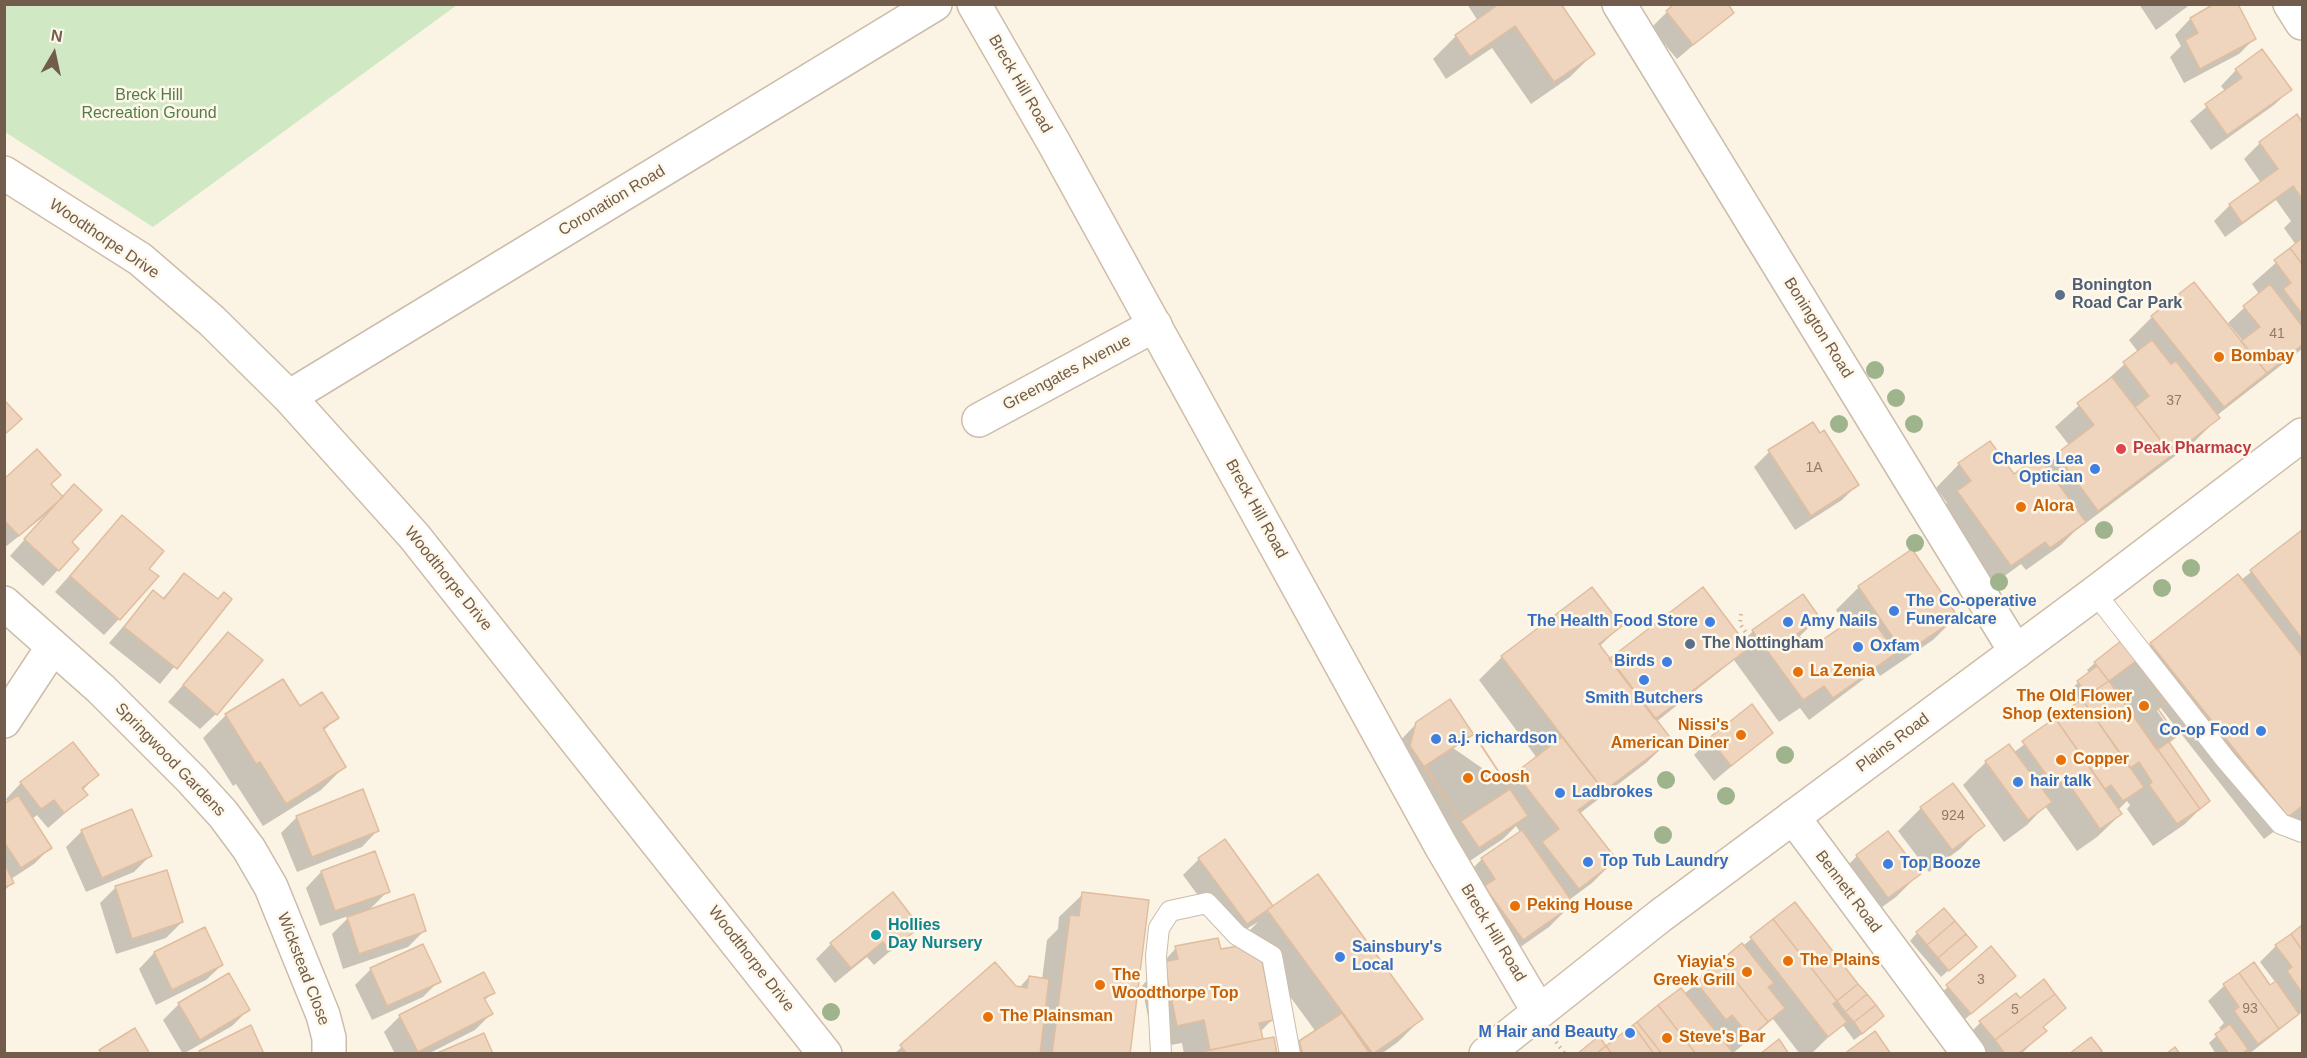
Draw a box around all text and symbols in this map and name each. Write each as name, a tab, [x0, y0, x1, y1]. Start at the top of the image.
north arrow	[24, 24, 84, 84]
text: N	[50, 26, 64, 45]
street label: Breck Hill Road	[984, 31, 1056, 137]
park label: Breck Hill Recreation Ground	[81, 86, 217, 124]
street label: Coronation Road	[555, 162, 669, 240]
street label: Woodthorpe Drive	[45, 195, 163, 283]
street label: Bonington Road	[1779, 274, 1857, 382]
place label: Bonington Road Car Park	[2072, 276, 2182, 314]
marker: Bonington Road Car Park	[2053, 288, 2067, 302]
house number: 41	[2269, 326, 2285, 342]
street label: Greengates Avenue	[1000, 331, 1134, 415]
place label: Bombay	[2231, 347, 2294, 367]
marker: Bombay	[2212, 350, 2226, 364]
house number: 37	[2166, 393, 2182, 409]
place label: Peak Pharmacy	[2133, 439, 2251, 459]
marker: Peak Pharmacy	[2114, 442, 2128, 456]
place label: Charles Lea Optician	[1992, 450, 2083, 488]
street label: Breck Hill Road	[1221, 456, 1291, 562]
house number: 1A	[1805, 460, 1823, 476]
marker: Charles Lea Optician	[2088, 462, 2102, 476]
place label: Alora	[2033, 497, 2074, 517]
marker: Alora	[2014, 500, 2028, 514]
street label: Woodthorpe Drive	[400, 523, 496, 635]
place label: The Co-operative Funeralcare	[1906, 592, 2037, 630]
marker: The Co-operative Funeralcare	[1887, 604, 1901, 618]
place label: The Health Food Store	[1527, 612, 1698, 632]
place label: Amy Nails	[1800, 612, 1877, 632]
marker: The Health Food Store	[1703, 615, 1717, 629]
marker: Amy Nails	[1781, 615, 1795, 629]
place label: The Nottingham	[1702, 634, 1824, 654]
marker: The Nottingham	[1683, 637, 1697, 651]
place label: Oxfam	[1870, 637, 1920, 657]
marker: Oxfam	[1851, 640, 1865, 654]
place label: Birds	[1614, 652, 1655, 672]
marker: Birds	[1660, 655, 1674, 669]
place label: La Zenia	[1810, 662, 1875, 682]
marker: La Zenia	[1791, 665, 1805, 679]
marker: Smith Butchers	[1637, 673, 1651, 687]
place label: The Old Flower Shop (extension)	[2002, 687, 2132, 725]
place label: Smith Butchers	[1585, 689, 1703, 709]
street label: Springwood Gardens	[111, 699, 229, 821]
marker: The Old Flower Shop (extension)	[2137, 699, 2151, 713]
street label: Plains Road	[1853, 709, 1933, 777]
place label: Nissi's American Diner	[1611, 716, 1729, 754]
place label: Co-op Food	[2159, 721, 2249, 741]
marker: Co-op Food	[2254, 724, 2268, 738]
marker: Nissi's American Diner	[1734, 728, 1748, 742]
place label: a.j. richardson	[1448, 729, 1557, 749]
marker: a.j. richardson	[1429, 732, 1443, 746]
place label: Copper	[2073, 750, 2129, 770]
marker: Copper	[2054, 753, 2068, 767]
place label: Coosh	[1480, 768, 1530, 788]
marker: Coosh	[1461, 771, 1475, 785]
place label: hair talk	[2030, 772, 2091, 792]
marker: hair talk	[2011, 775, 2025, 789]
place label: Ladbrokes	[1572, 783, 1653, 803]
marker: Ladbrokes	[1553, 786, 1567, 800]
house number: 924	[1941, 808, 1965, 824]
street label: Bennett Road	[1811, 847, 1885, 937]
place label: Top Tub Laundry	[1600, 852, 1728, 872]
place label: Top Booze	[1900, 854, 1981, 874]
marker: Top Tub Laundry	[1581, 855, 1595, 869]
marker: Top Booze	[1881, 857, 1895, 871]
street label: Breck Hill Road	[1456, 881, 1530, 985]
place label: Peking House	[1527, 896, 1633, 916]
marker: Peking House	[1508, 899, 1522, 913]
street label: Woodthorpe Drive	[704, 902, 798, 1016]
street label: Wickstead Close	[273, 910, 333, 1028]
place label: Hollies Day Nursery	[888, 916, 982, 954]
marker: Hollies Day Nursery	[869, 928, 883, 942]
place label: Sainsbury's Local	[1352, 938, 1442, 976]
marker: Sainsbury's Local	[1333, 950, 1347, 964]
place label: The Plains	[1800, 951, 1880, 971]
place label: Yiayia's Greek Grill	[1653, 953, 1735, 991]
marker: The Plains	[1781, 954, 1795, 968]
marker: Yiayia's Greek Grill	[1740, 965, 1754, 979]
place label: The Woodthorpe Top	[1112, 966, 1238, 1004]
house number: 3	[1977, 972, 1985, 988]
marker: The Woodthorpe Top	[1093, 978, 1107, 992]
house number: 93	[2242, 1001, 2258, 1017]
house number: 5	[2011, 1002, 2019, 1018]
place label: The Plainsman	[1000, 1007, 1113, 1027]
marker: The Plainsman	[981, 1010, 995, 1024]
place label: M Hair and Beauty	[1478, 1023, 1618, 1043]
marker: M Hair and Beauty	[1623, 1026, 1637, 1040]
place label: Steve's Bar	[1679, 1028, 1766, 1048]
marker: Steve's Bar	[1660, 1031, 1674, 1045]

